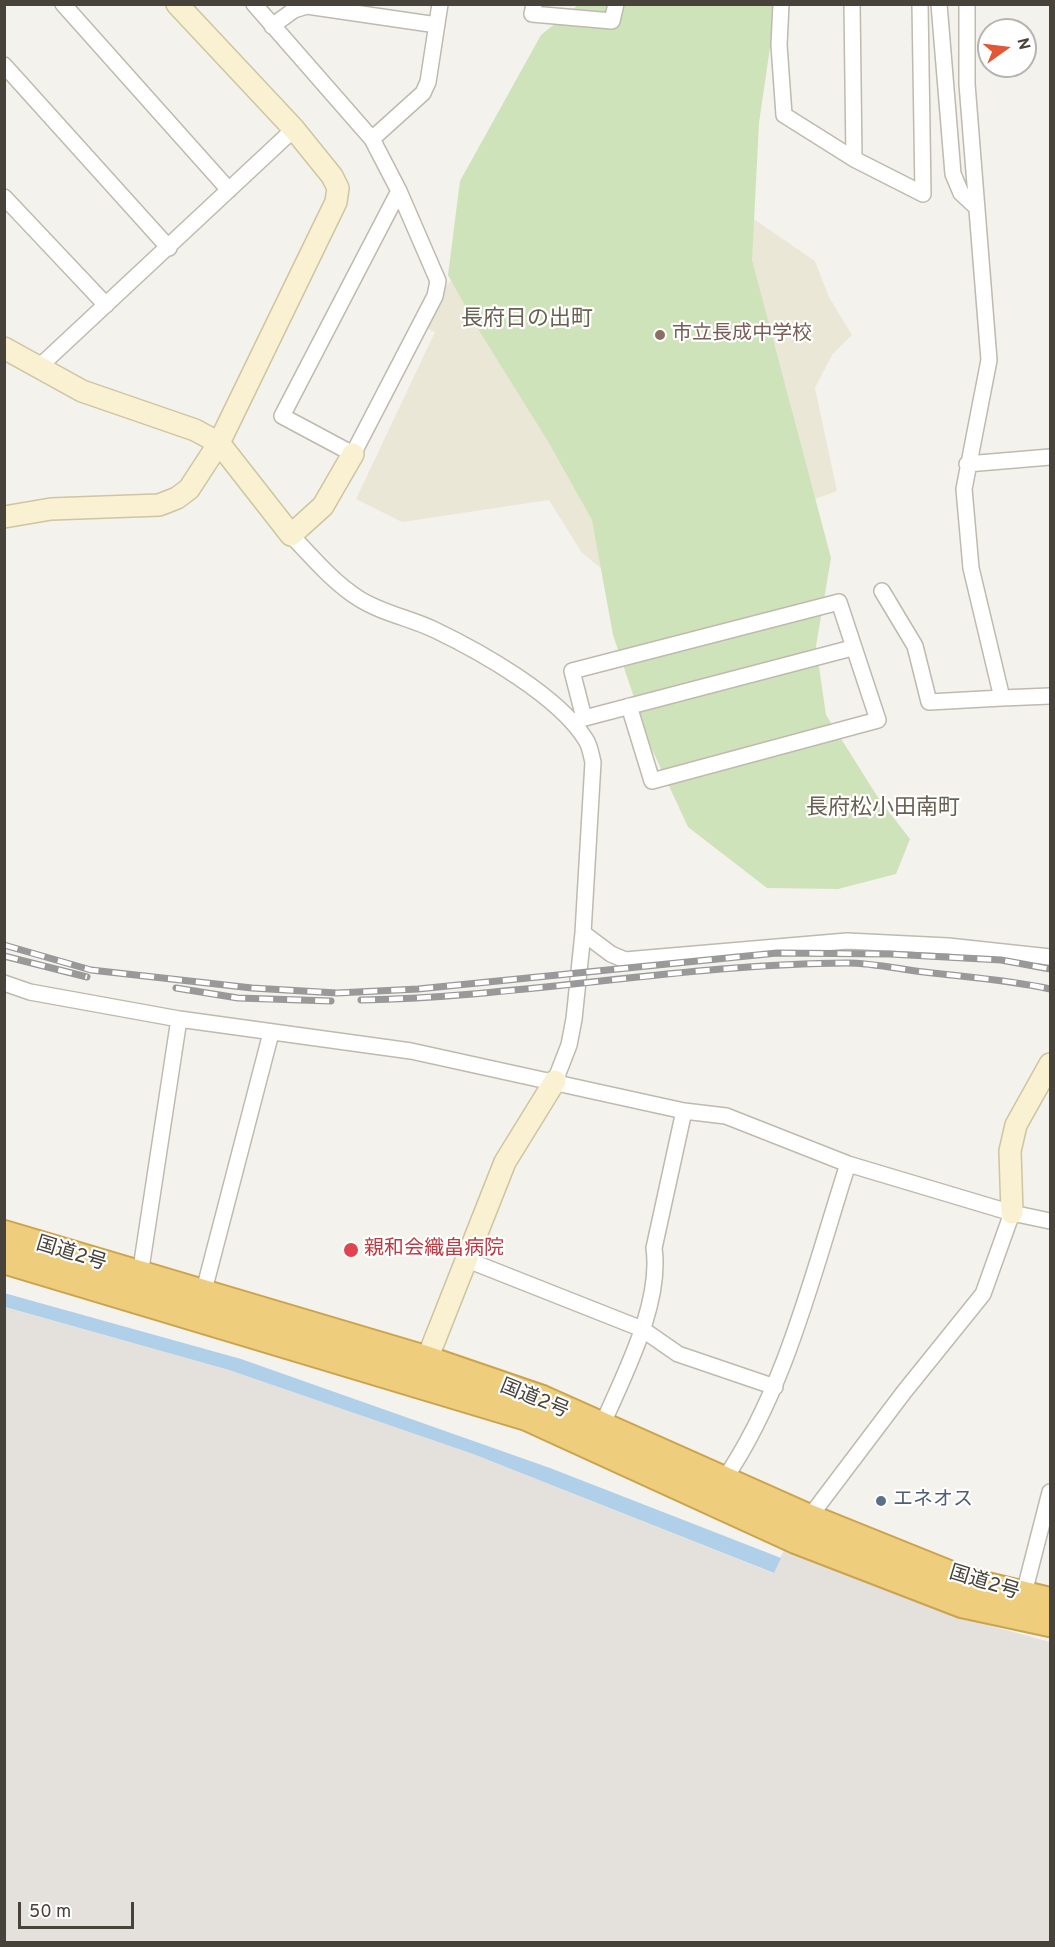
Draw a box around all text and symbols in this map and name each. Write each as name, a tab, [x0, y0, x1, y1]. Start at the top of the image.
north arrow	[977, 18, 1037, 78]
text: N	[1011, 36, 1034, 52]
district label: 長府日の出町	[461, 308, 593, 334]
place label: 市立長成中学校	[672, 323, 812, 347]
marker: 市立長成中学校	[653, 328, 667, 342]
district label: 長府松小田南町	[806, 797, 960, 823]
street label: 国道2号	[33, 1233, 109, 1277]
place label: 親和会織畠病院	[364, 1238, 504, 1262]
marker: 親和会織畠病院	[342, 1241, 360, 1259]
street label: 国道2号	[496, 1375, 572, 1425]
place label: エネオス	[893, 1489, 973, 1513]
marker: エネオス	[874, 1494, 888, 1508]
street label: 国道2号	[946, 1562, 1022, 1606]
scale bar	[21, 1890, 136, 1928]
text: 50 m	[29, 1901, 71, 1924]

